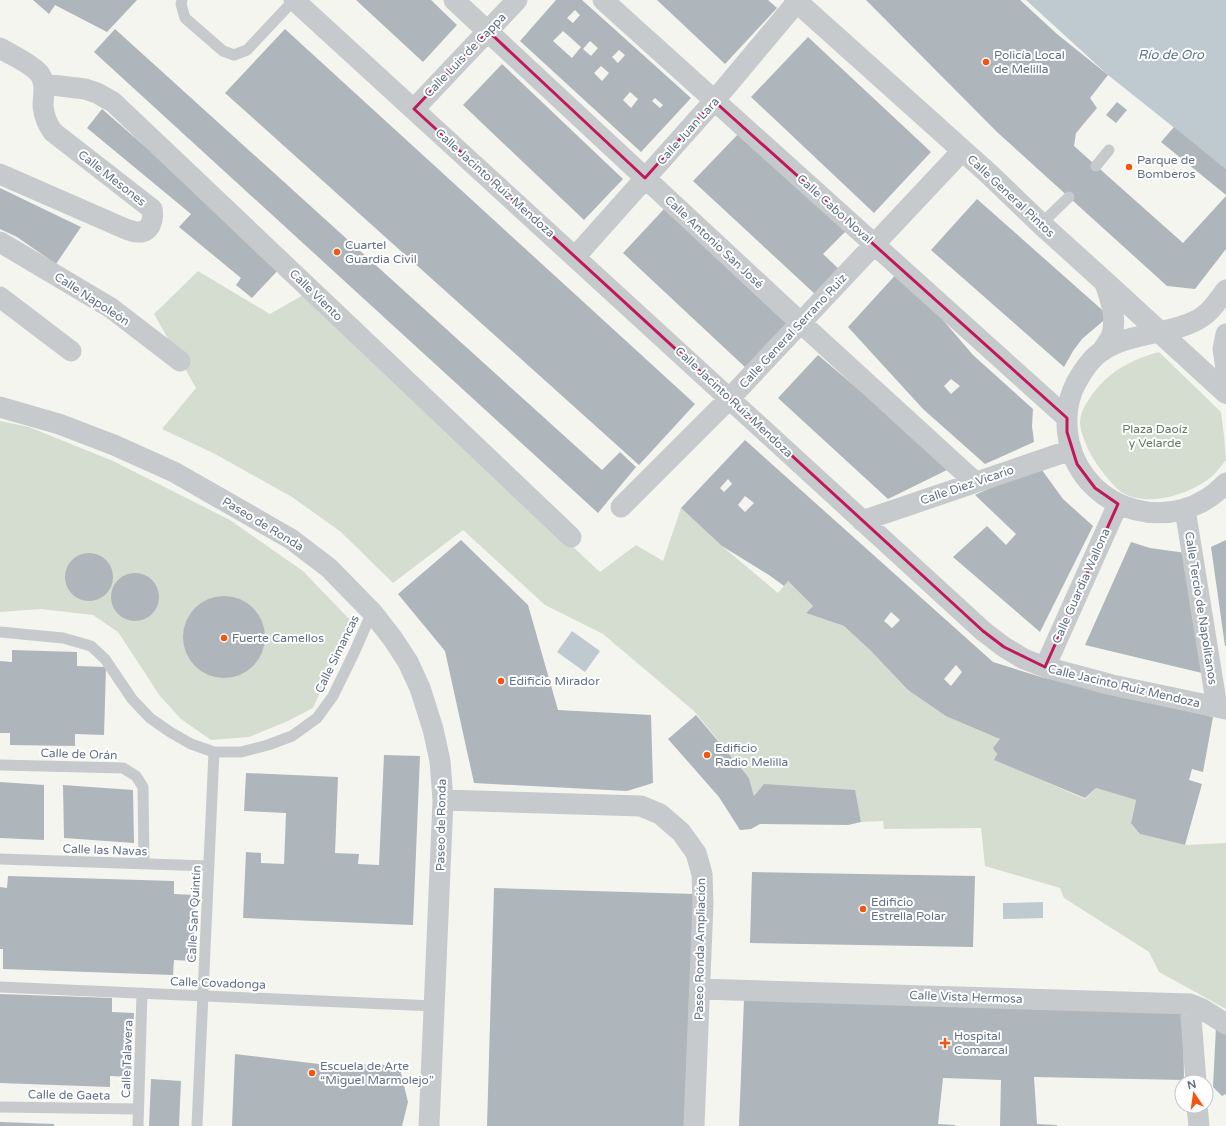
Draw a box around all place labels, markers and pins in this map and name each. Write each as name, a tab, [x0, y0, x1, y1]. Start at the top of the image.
place label: Policía Local de Melilla	[994, 48, 1065, 76]
marker: Policía Local de Melilla	[981, 57, 991, 67]
place label: Parque de Bomberos	[1137, 153, 1196, 181]
marker: Parque de Bomberos	[1124, 162, 1134, 172]
place label: Cuartel Guardia Civil	[345, 238, 417, 266]
marker: Cuartel Guardia Civil	[332, 247, 342, 257]
place label: Fuerte Camellos	[232, 631, 324, 645]
marker: Fuerte Camellos	[219, 633, 229, 643]
place label: Edificio Mirador	[509, 674, 600, 688]
marker: Edificio Mirador	[496, 676, 506, 686]
place label: Edificio Radio Melilla	[715, 741, 788, 769]
marker: Edificio Radio Melilla	[702, 750, 712, 760]
place label: Edificio Estrella Polar	[871, 895, 946, 923]
marker: Edificio Estrella Polar	[858, 904, 868, 914]
place label: Hospital Comarcal	[954, 1029, 1008, 1057]
marker: Hospital Comarcal	[939, 1037, 951, 1049]
place label: Escuela de Arte “Miguel Marmolejo”	[320, 1059, 434, 1087]
marker: Escuela de Arte “Miguel Marmolejo”	[307, 1068, 317, 1078]

